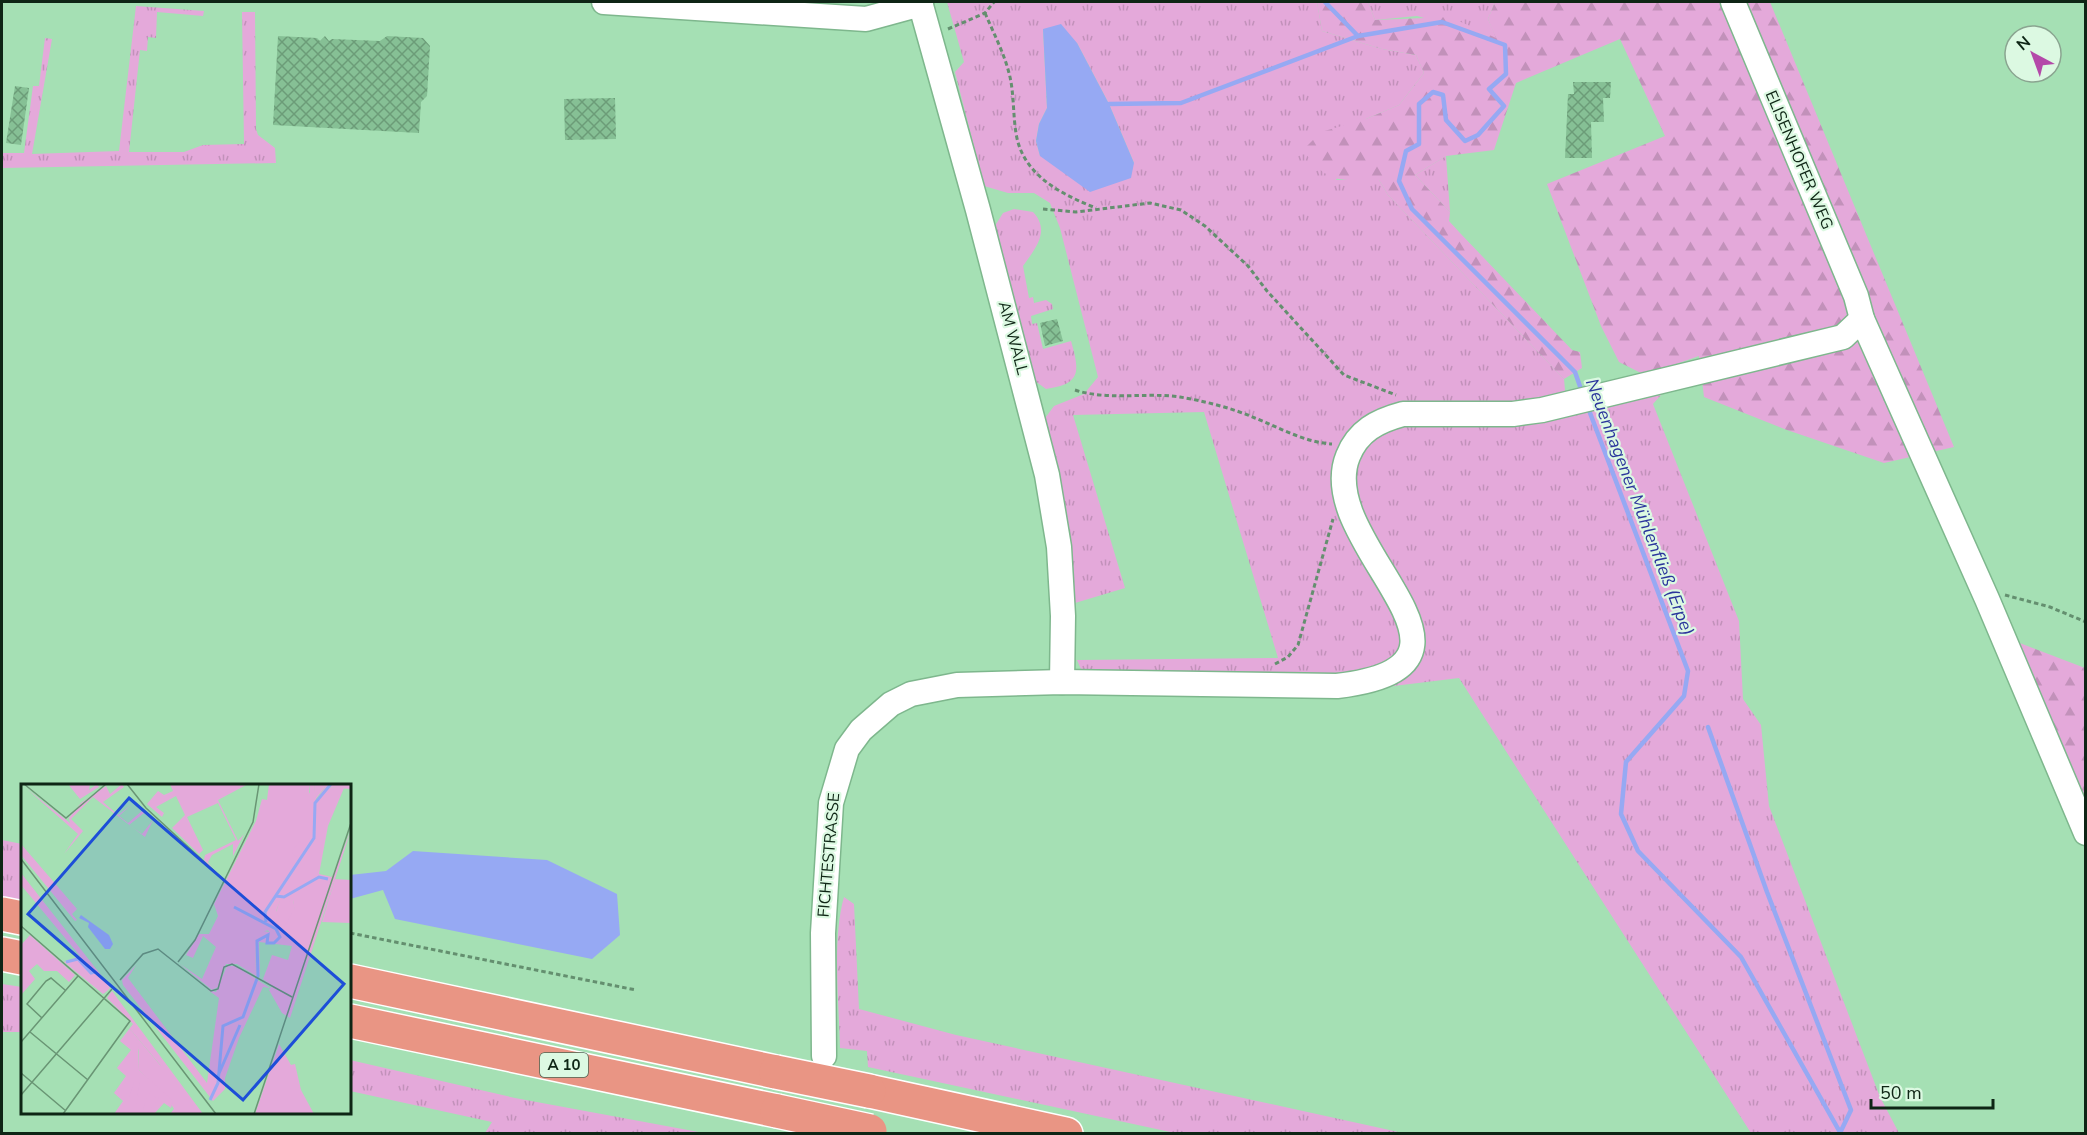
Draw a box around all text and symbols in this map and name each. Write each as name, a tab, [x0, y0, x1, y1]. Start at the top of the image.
north arrow	[2003, 24, 2063, 84]
text: N	[2012, 31, 2036, 56]
street label: ELISENHOFER WEG	[1760, 87, 1838, 233]
street label: AM WALL	[993, 299, 1033, 377]
water label: Neuenhagener Mühlenfließ (Erpe)	[1580, 375, 1700, 639]
inset map	[21, 784, 351, 1114]
street label: FICHTESTRASSE	[813, 792, 845, 918]
road number: A 10	[540, 1053, 588, 1077]
scale bar	[1871, 1072, 1992, 1110]
text: 50 m	[1880, 1081, 1922, 1105]

